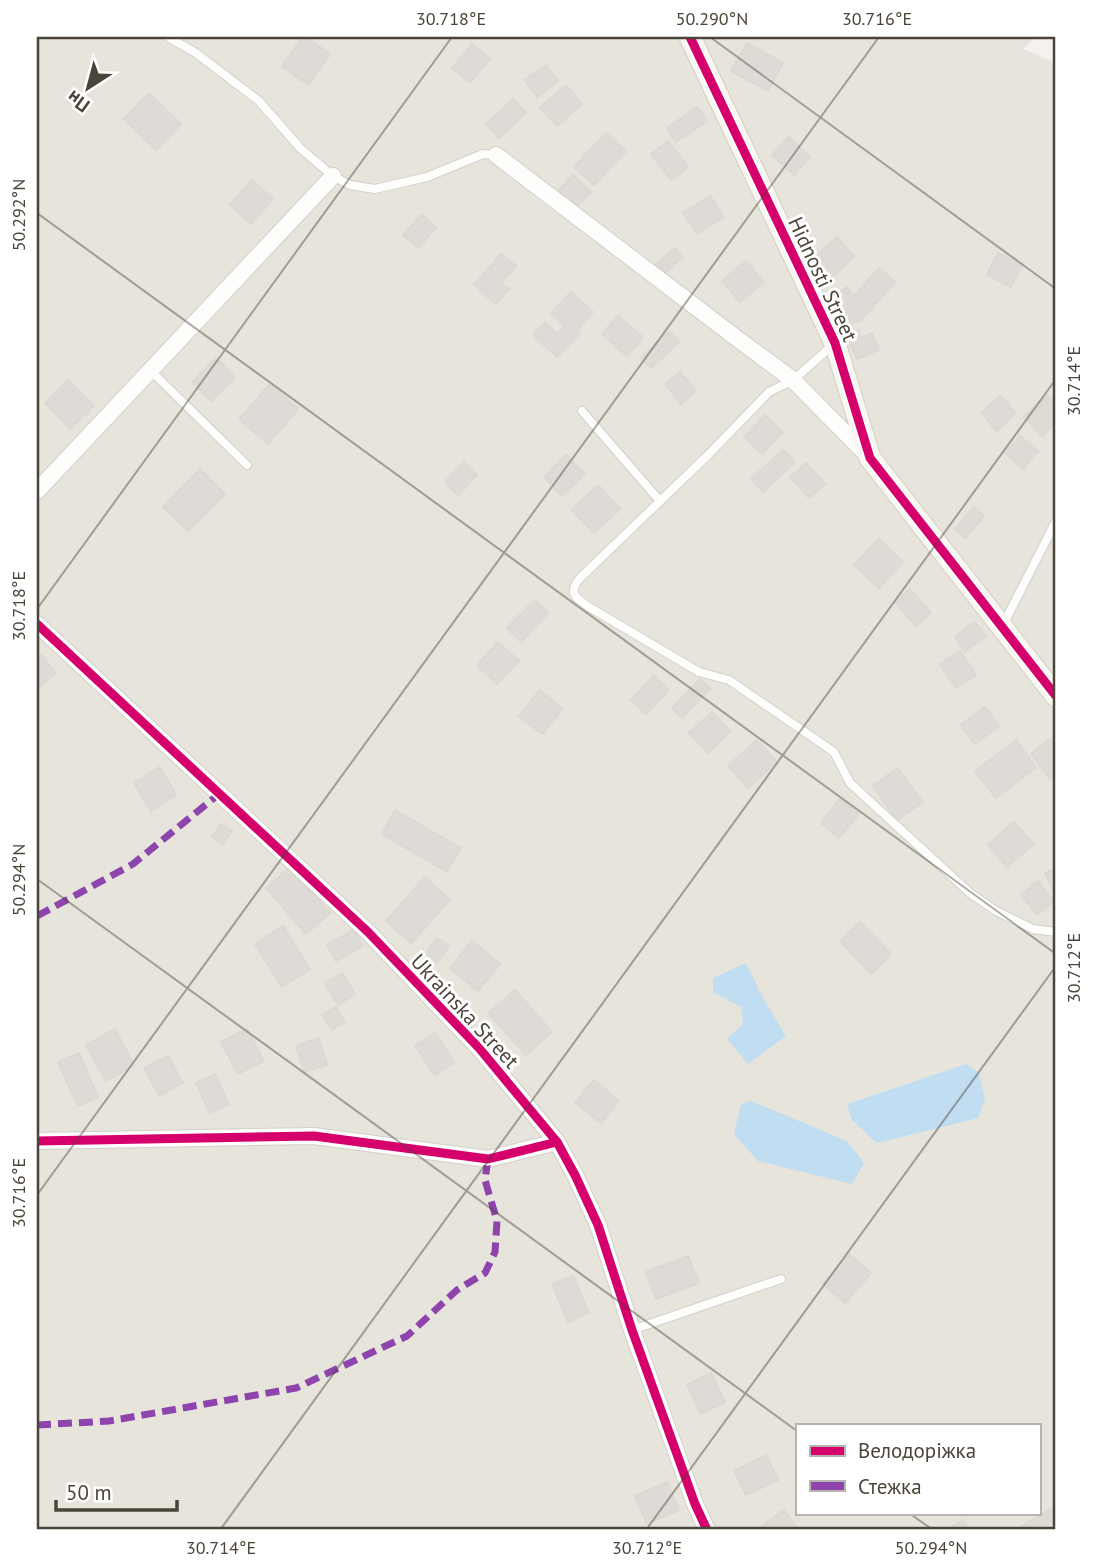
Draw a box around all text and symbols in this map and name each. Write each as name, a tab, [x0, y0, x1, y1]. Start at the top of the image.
text: 30.718°E	[416, 7, 486, 30]
text: 50.290°N	[676, 7, 748, 30]
text: 30.716°E	[842, 7, 912, 30]
north arrow	[52, 52, 122, 122]
text: Пн	[62, 85, 94, 118]
text: 50.292°N	[7, 179, 30, 251]
street label: Hidnosti Street	[782, 212, 864, 346]
text: 30.714°E	[1062, 346, 1085, 416]
text: 30.718°E	[7, 571, 30, 641]
text: 50.294°N	[7, 844, 30, 916]
text: 30.712°E	[1062, 933, 1085, 1003]
street label: Ukrainska Street	[405, 948, 525, 1074]
text: 30.716°E	[7, 1158, 30, 1228]
legend	[796, 1424, 1040, 1514]
text: Велодоріжка	[858, 1437, 976, 1464]
scale bar	[56, 1469, 177, 1513]
text: Стежка	[858, 1473, 922, 1500]
text: 50 m	[66, 1479, 112, 1506]
text: 30.714°E	[186, 1536, 256, 1559]
text: 30.712°E	[612, 1536, 682, 1559]
text: 50.294°N	[895, 1536, 967, 1559]

